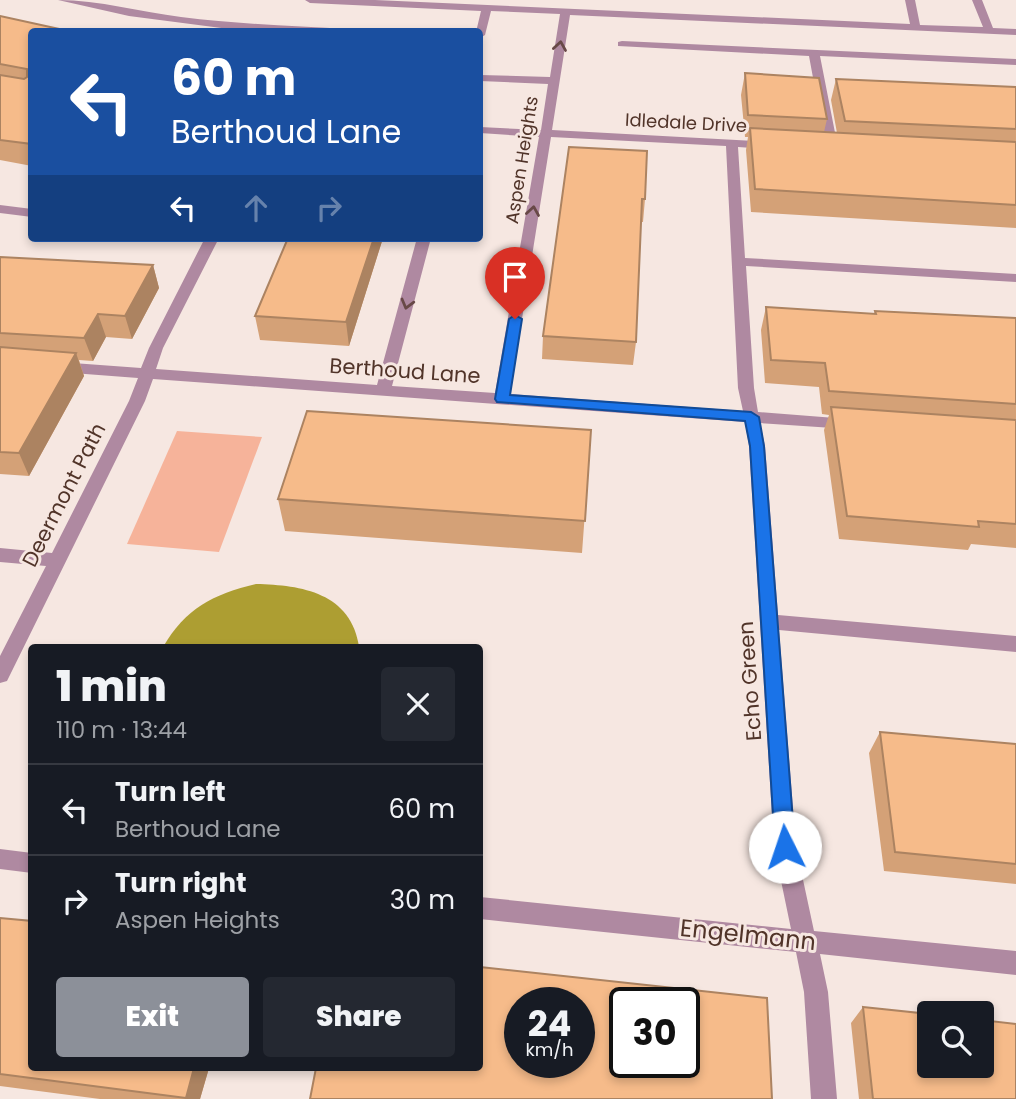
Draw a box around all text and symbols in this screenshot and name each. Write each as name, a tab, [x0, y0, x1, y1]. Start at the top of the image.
one-way arrow	[553, 40, 568, 52]
text: 60 m	[171, 44, 296, 112]
icon: left	[56, 56, 147, 147]
street label: Aspen Heights	[499, 94, 544, 226]
street label: Idledale Drive	[624, 107, 748, 138]
text: Berthoud Lane	[171, 109, 401, 154]
icon: left	[164, 189, 202, 227]
icon: ahead	[237, 189, 275, 227]
icon: right	[310, 189, 348, 227]
one-way arrow	[525, 205, 540, 216]
pin	[485, 247, 545, 319]
icon: arrive	[496, 258, 534, 296]
one-way arrow	[400, 298, 415, 310]
street label: Berthoud Lane	[329, 351, 481, 390]
street label: Deermont Path	[15, 418, 112, 572]
street label: Echo Green	[731, 620, 768, 742]
text: 1 min	[56, 657, 167, 716]
button: close	[381, 667, 455, 741]
text: 110 m · 13:44	[56, 714, 187, 746]
text: Turn left	[115, 774, 226, 810]
icon: left	[56, 791, 94, 829]
text: 60 m	[388, 791, 455, 827]
position arrow	[748, 810, 822, 884]
text: Berthoud Lane	[115, 813, 281, 845]
text: Turn right	[115, 865, 247, 901]
icon: right	[56, 882, 94, 920]
text: 30 m	[390, 882, 455, 918]
text: Aspen Heights	[115, 904, 280, 936]
street label: Engelmann	[679, 911, 818, 958]
button: Exit	[56, 977, 249, 1057]
button: Share	[263, 977, 455, 1057]
speed limit sign: 30	[609, 987, 700, 1078]
text: 24	[528, 999, 571, 1048]
map controls	[917, 1001, 994, 1078]
button: search	[917, 1001, 994, 1078]
text: km/h	[526, 1037, 573, 1062]

